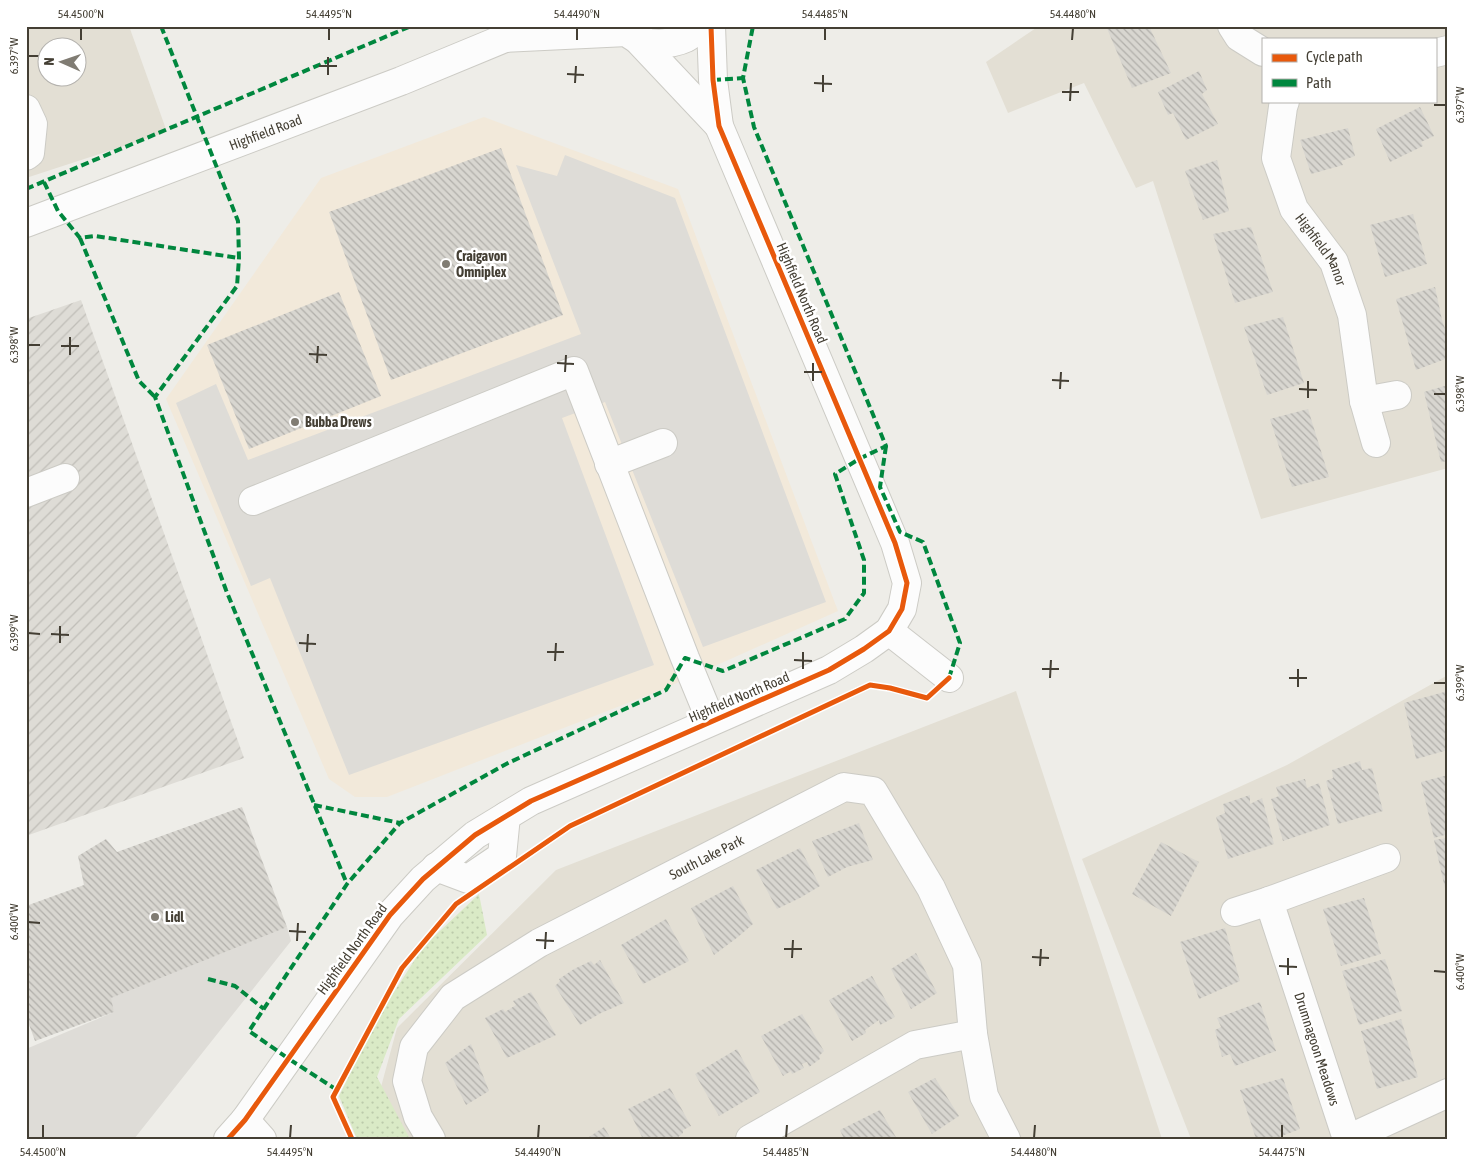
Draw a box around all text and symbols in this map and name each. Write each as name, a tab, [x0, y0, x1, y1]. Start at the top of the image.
text: 54.4500°N	[58, 7, 104, 21]
text: 54.4495°N	[306, 7, 352, 21]
text: 54.4490°N	[554, 7, 600, 21]
text: 54.4485°N	[802, 7, 848, 21]
text: 54.4480°N	[1050, 7, 1096, 21]
text: 6.397°W	[7, 37, 21, 74]
north arrow	[38, 38, 88, 88]
legend	[1262, 38, 1436, 102]
text: Cycle path	[1306, 48, 1363, 65]
text: N	[41, 57, 57, 66]
text: Path	[1306, 74, 1332, 91]
text: 6.397°W	[1453, 86, 1467, 123]
street label: Highfield Road	[227, 111, 304, 153]
street label: Highfield Manor	[1292, 210, 1350, 288]
street label: Highfield North Road	[774, 240, 830, 346]
place label: Craigavon Omniplex	[456, 248, 507, 280]
marker: Craigavon Omniplex	[440, 258, 452, 270]
text: 6.398°W	[7, 326, 21, 363]
text: 6.398°W	[1453, 375, 1467, 412]
place label: Bubba Drews	[305, 414, 372, 430]
marker: Bubba Drews	[289, 416, 301, 428]
text: 6.399°W	[7, 614, 21, 651]
text: 6.399°W	[1453, 664, 1467, 701]
street label: Highfield North Road	[686, 669, 792, 725]
street label: South Lake Park	[667, 832, 746, 883]
street label: Highfield North Road	[314, 901, 390, 997]
text: 6.400°W	[7, 903, 21, 940]
place label: Lidl	[165, 909, 184, 925]
marker: Lidl	[149, 911, 161, 923]
text: 6.400°W	[1453, 953, 1467, 990]
street label: Drumnagoon Meadows	[1291, 990, 1343, 1108]
text: 54.4500°N	[20, 1145, 66, 1159]
text: 54.4495°N	[267, 1145, 313, 1159]
text: 54.4490°N	[515, 1145, 561, 1159]
text: 54.4485°N	[763, 1145, 809, 1159]
text: 54.4480°N	[1011, 1145, 1057, 1159]
text: 54.4475°N	[1259, 1145, 1305, 1159]

